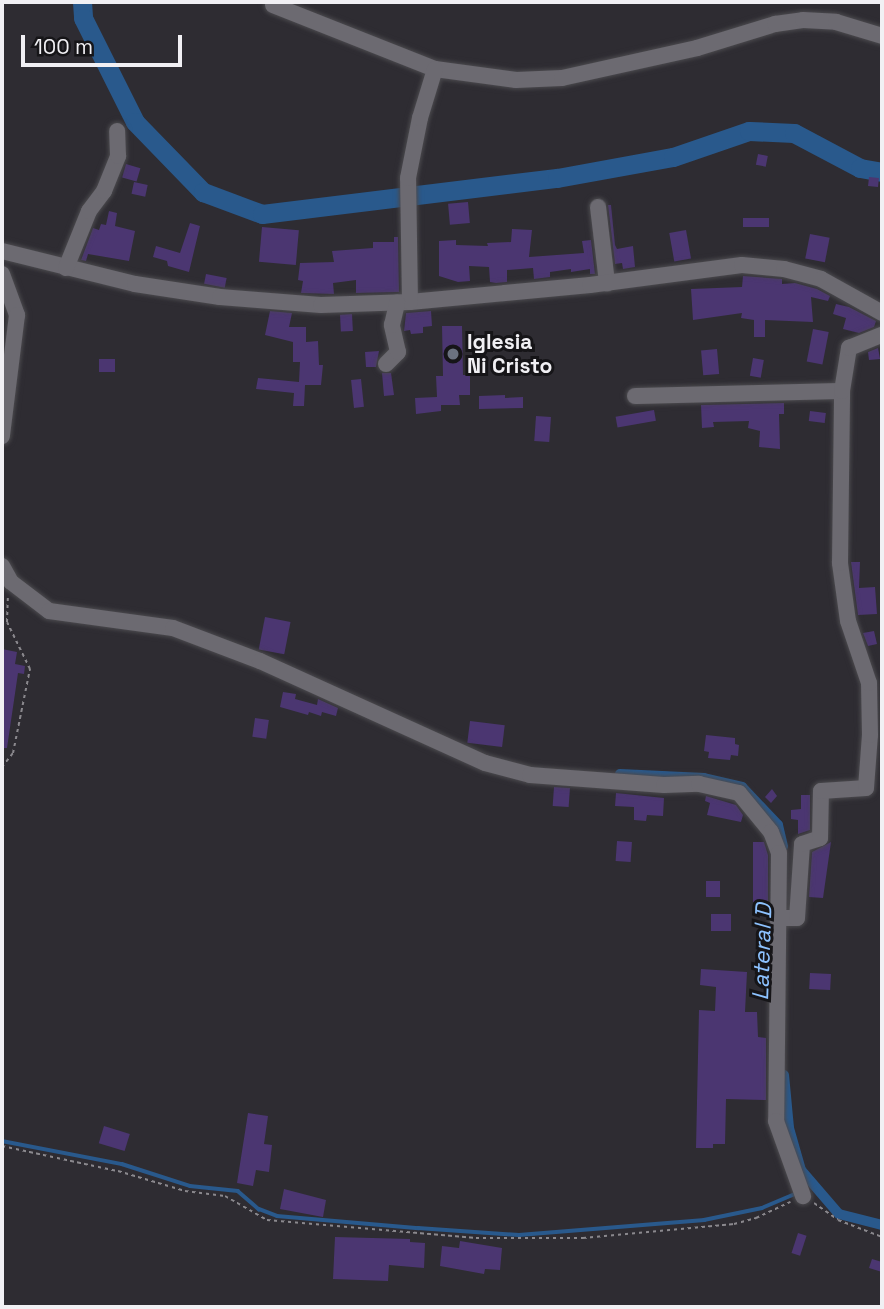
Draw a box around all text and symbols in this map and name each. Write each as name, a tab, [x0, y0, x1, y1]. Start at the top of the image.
scale bar	[24, 21, 186, 65]
text: 100 m	[34, 33, 93, 60]
place label: Iglesia Ni Cristo	[467, 329, 552, 379]
marker: Iglesia Ni Cristo	[445, 346, 461, 362]
water label: Lateral D	[747, 903, 777, 1001]

